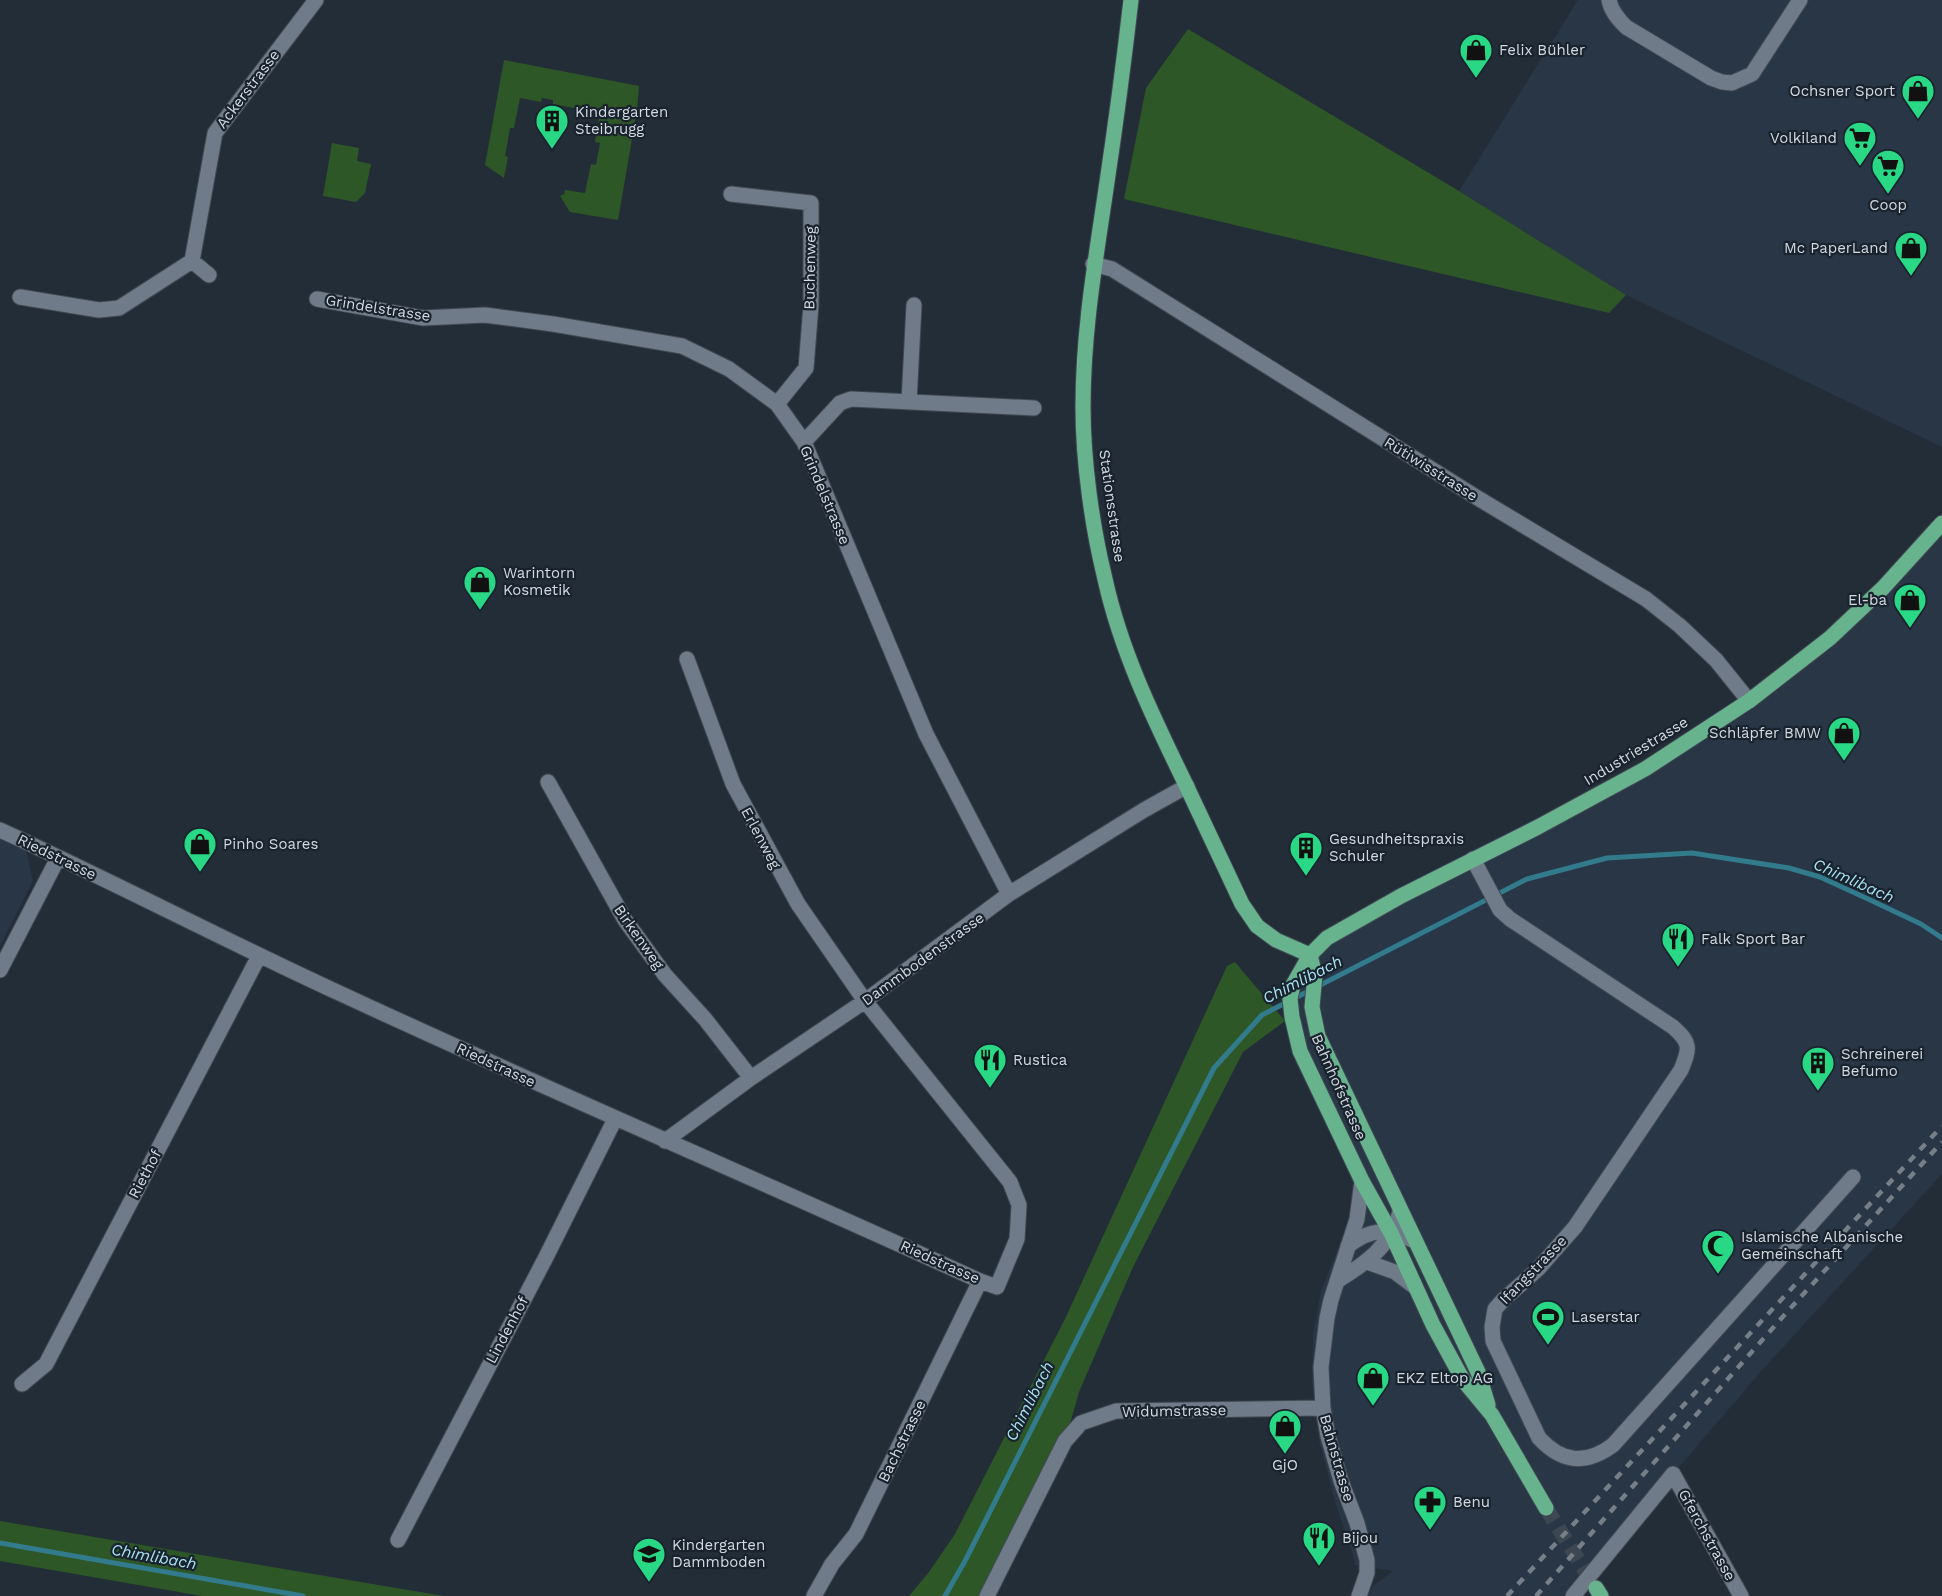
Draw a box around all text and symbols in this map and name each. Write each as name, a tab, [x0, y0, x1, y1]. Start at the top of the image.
shop icon: Felix Bühler	[1458, 32, 1494, 79]
place label: Felix Bühler	[1499, 41, 1585, 59]
street label: Ackerstrasse	[213, 46, 283, 132]
shop icon: Ochsner Sport	[1900, 73, 1936, 120]
place label: Ochsner Sport	[1789, 82, 1896, 100]
building icon: Kindergarten Steibrugg	[534, 103, 570, 150]
place label: Kindergarten Steibrugg	[575, 103, 668, 138]
supermarket icon: Volkiland	[1842, 120, 1878, 167]
place label: Volkiland	[1770, 129, 1837, 147]
supermarket icon: Coop	[1870, 148, 1906, 195]
place label: Coop	[1869, 196, 1907, 214]
street label: Buchenweg	[800, 226, 820, 310]
shop icon: Mc PaperLand	[1893, 230, 1929, 277]
place label: Mc PaperLand	[1784, 239, 1888, 257]
street label: Grindelstrasse	[324, 291, 432, 325]
street label: Rütiwisstrasse	[1381, 433, 1481, 505]
street label: Grindelstrasse	[796, 443, 854, 547]
street label: Stationsstrasse	[1095, 448, 1129, 564]
shop icon: Warintorn Kosmetik	[462, 564, 498, 611]
place label: Warintorn Kosmetik	[503, 564, 575, 599]
shop icon: El-ba	[1892, 582, 1928, 629]
place label: El-ba	[1848, 591, 1888, 609]
street label: Industriestrasse	[1581, 713, 1691, 789]
shop icon: Schläpfer BMW	[1826, 715, 1862, 762]
place label: Schläpfer BMW	[1709, 724, 1821, 742]
street label: Erlenweg	[737, 804, 785, 872]
shop icon: Pinho Soares	[182, 826, 218, 873]
street label: Riedstrasse	[15, 830, 99, 884]
building icon: Gesundheitspraxis Schuler	[1288, 830, 1324, 877]
place label: Gesundheitspraxis Schuler	[1329, 830, 1464, 865]
place label: Pinho Soares	[223, 835, 318, 853]
water label: Chimlibach	[1810, 854, 1897, 907]
street label: Birkenweg	[610, 901, 668, 973]
street label: Dammbodenstrasse	[858, 909, 988, 1009]
restaurant icon: Falk Sport Bar	[1660, 921, 1696, 968]
place label: Falk Sport Bar	[1701, 930, 1805, 948]
water label: Chimlibach	[1259, 951, 1345, 1008]
street label: Bahnhofstrasse	[1308, 1031, 1370, 1143]
street label: Riedstrasse	[454, 1039, 538, 1091]
restaurant icon: Rustica	[972, 1042, 1008, 1089]
building icon: Schreinerei Befumo	[1800, 1045, 1836, 1092]
place label: Schreinerei Befumo	[1841, 1045, 1923, 1080]
place label: Rustica	[1013, 1051, 1068, 1069]
street label: Riethof	[125, 1146, 165, 1201]
mosque icon: Islamische Albanische Gemeinschaft	[1700, 1228, 1736, 1275]
place label: Islamische Albanische Gemeinschaft	[1741, 1228, 1903, 1263]
street label: Ifangstrasse	[1496, 1232, 1570, 1308]
street label: Riedstrasse	[898, 1236, 982, 1288]
street label: Lindenhof	[482, 1293, 532, 1367]
sports icon: Laserstar	[1530, 1299, 1566, 1346]
place label: Laserstar	[1571, 1308, 1640, 1326]
water label: Chimlibach	[1001, 1358, 1058, 1444]
shop icon: EKZ Eltop AG	[1355, 1360, 1391, 1407]
place label: EKZ Eltop AG	[1396, 1369, 1493, 1387]
street label: Bachstrasse	[874, 1397, 930, 1485]
street label: Widumstrasse	[1122, 1401, 1226, 1421]
shop icon: GjO	[1267, 1408, 1303, 1455]
street label: Bahnstrasse	[1316, 1412, 1358, 1504]
place label: GjO	[1272, 1456, 1298, 1474]
pharmacy icon: Benu	[1412, 1484, 1448, 1531]
street label: Gferchstrasse	[1674, 1486, 1740, 1584]
place label: Benu	[1453, 1493, 1490, 1511]
restaurant icon: Bijou	[1301, 1520, 1337, 1567]
place label: Bijou	[1342, 1529, 1378, 1547]
school or university icon: Kindergarten Dammboden	[631, 1536, 667, 1583]
place label: Kindergarten Dammboden	[672, 1536, 766, 1571]
water label: Chimlibach	[110, 1540, 198, 1573]

